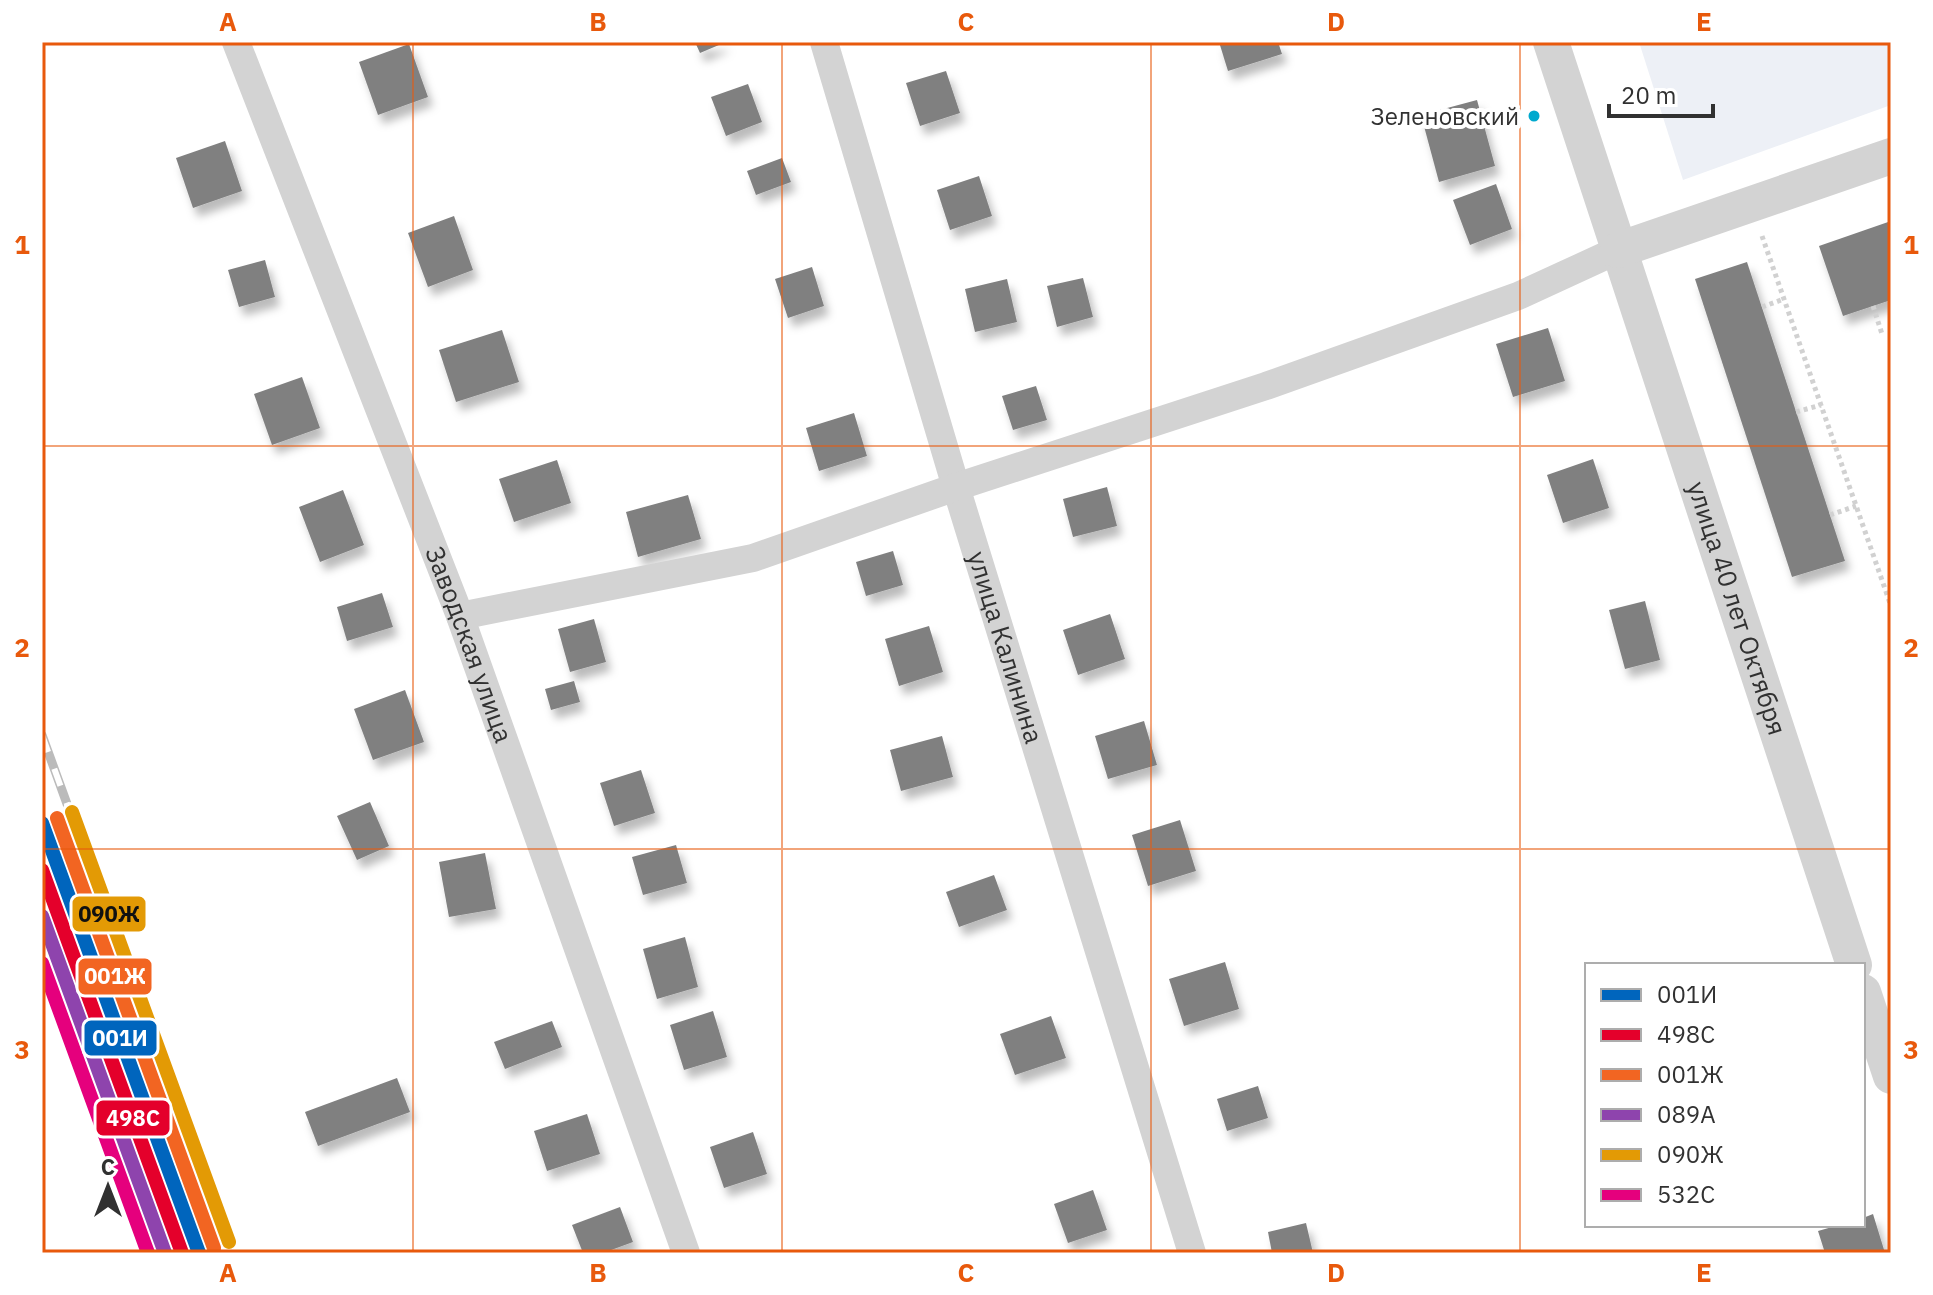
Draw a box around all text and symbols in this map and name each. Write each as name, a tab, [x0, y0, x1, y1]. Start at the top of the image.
text: A	[219, 4, 237, 38]
text: B	[589, 4, 607, 38]
text: C	[958, 4, 975, 38]
text: D	[1327, 4, 1345, 38]
text: E	[1696, 4, 1712, 38]
scale bar	[1609, 68, 1713, 118]
text: 20 m	[1621, 79, 1676, 111]
place label: Зеленовский	[1370, 100, 1519, 132]
marker: Зеленовский	[1526, 108, 1542, 124]
text: 1	[14, 227, 30, 261]
text: 1	[1903, 227, 1919, 261]
street label: улица 40 лет Октября	[1680, 477, 1795, 739]
street label: Заводская улица	[418, 541, 522, 747]
street label: улица Калинина	[961, 547, 1052, 747]
text: 2	[14, 630, 30, 664]
text: 2	[1903, 630, 1919, 664]
line badge: 090Ж	[71, 895, 147, 933]
text: 090Ж	[78, 899, 140, 928]
line badge: 001Ж	[77, 957, 153, 996]
text: 001Ж	[84, 961, 146, 990]
legend	[1585, 963, 1865, 1227]
text: 001И	[1657, 978, 1717, 1010]
text: 498С	[1657, 1018, 1715, 1050]
line badge: 001И	[83, 1019, 158, 1057]
text: 001И	[92, 1023, 148, 1052]
text: 3	[14, 1032, 30, 1066]
text: 3	[1903, 1032, 1919, 1066]
text: 001Ж	[1657, 1058, 1724, 1090]
text: 089А	[1657, 1098, 1716, 1130]
line badge: 498С	[95, 1099, 171, 1137]
text: 498С	[106, 1103, 160, 1132]
text: 090Ж	[1657, 1138, 1724, 1170]
north arrow	[68, 1147, 148, 1227]
text: С	[101, 1152, 115, 1181]
text: 532С	[1657, 1178, 1715, 1210]
text: A	[219, 1255, 237, 1289]
text: B	[589, 1255, 607, 1289]
text: C	[958, 1255, 975, 1289]
text: D	[1327, 1255, 1345, 1289]
text: E	[1696, 1255, 1712, 1289]

